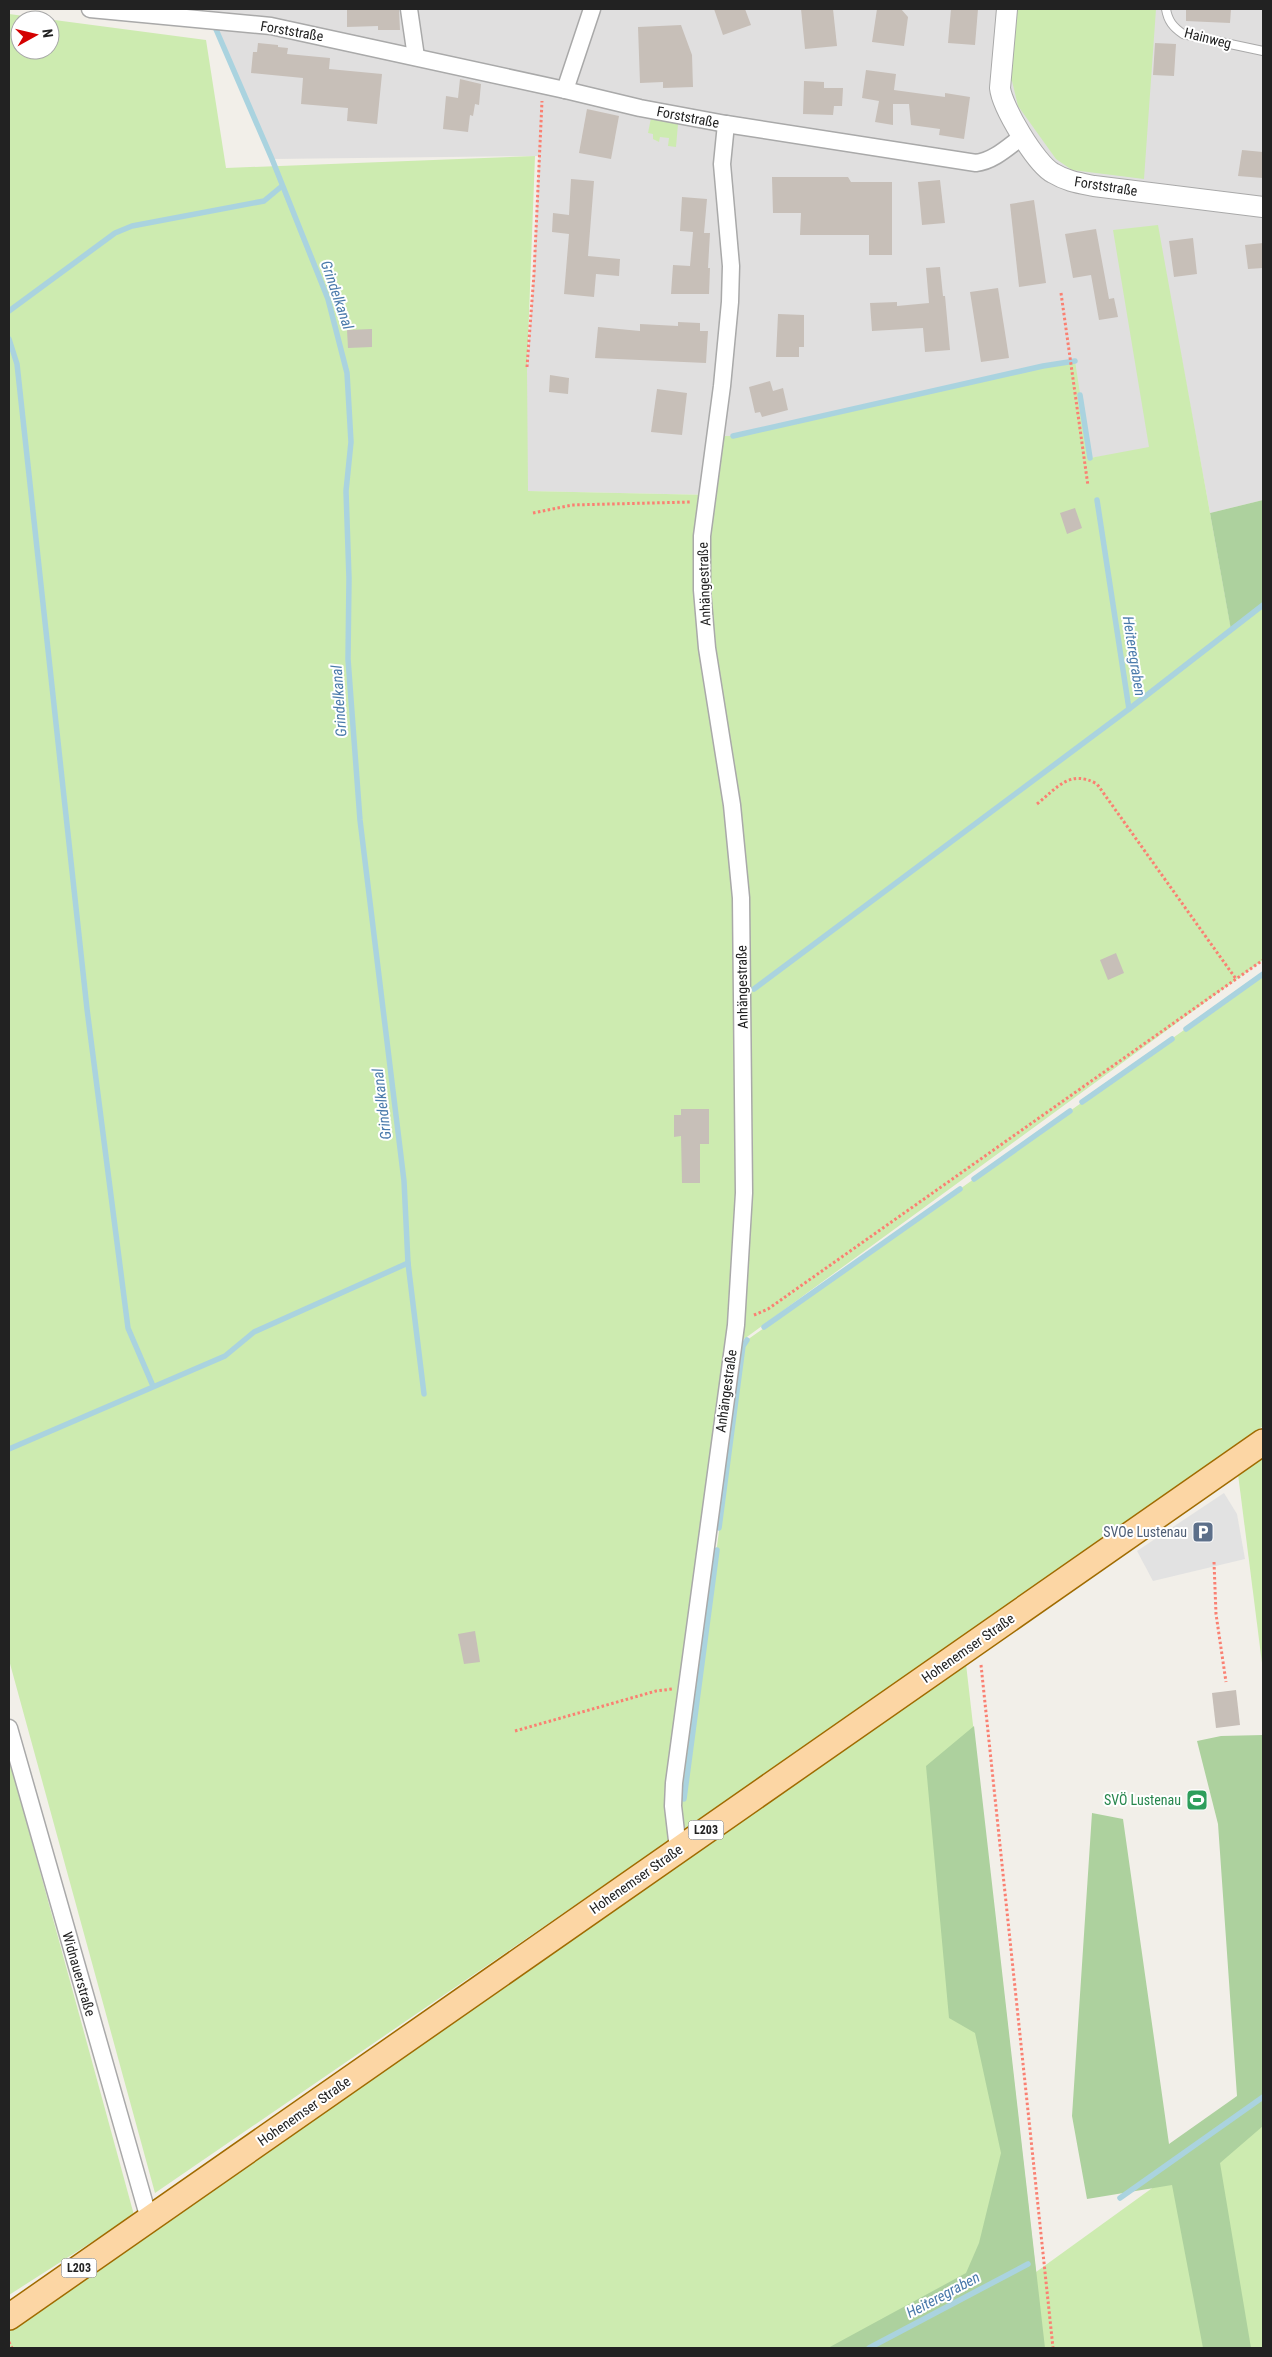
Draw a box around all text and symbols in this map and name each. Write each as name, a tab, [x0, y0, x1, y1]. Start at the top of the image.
north arrow	[10, 10, 60, 60]
street label: Forststraße	[259, 18, 325, 44]
street label: Hainweg	[1183, 24, 1233, 52]
text: N	[39, 28, 56, 39]
street label: Forststraße	[655, 103, 721, 131]
street label: Forststraße	[1073, 173, 1139, 199]
water label: Grindelkanal	[317, 258, 357, 332]
street label: Anhängestraße	[695, 541, 713, 626]
water label: Heiteregraben	[1119, 615, 1149, 697]
water label: Grindelkanal	[327, 664, 350, 737]
street label: Anhängestraße	[733, 945, 751, 1029]
water label: Grindelkanal	[369, 1067, 395, 1141]
street label: Anhängestraße	[712, 1348, 740, 1434]
parking icon: SVOe Lustenau	[1191, 1520, 1215, 1544]
place label: SVOe Lustenau	[1103, 1524, 1187, 1540]
street label: Hohenemser Straße	[919, 1610, 1018, 1686]
sports icon: SVÖ Lustenau	[1185, 1788, 1209, 1812]
place label: SVÖ Lustenau	[1104, 1792, 1181, 1808]
road number: L203	[688, 1820, 724, 1840]
street label: Hohenemser Straße	[587, 1841, 686, 1917]
street label: Widnauerstraße	[59, 1930, 99, 2018]
street label: Hohenemser Straße	[255, 2073, 354, 2149]
road number: L203	[62, 2258, 96, 2278]
water label: Heiteregraben	[903, 2268, 983, 2322]

